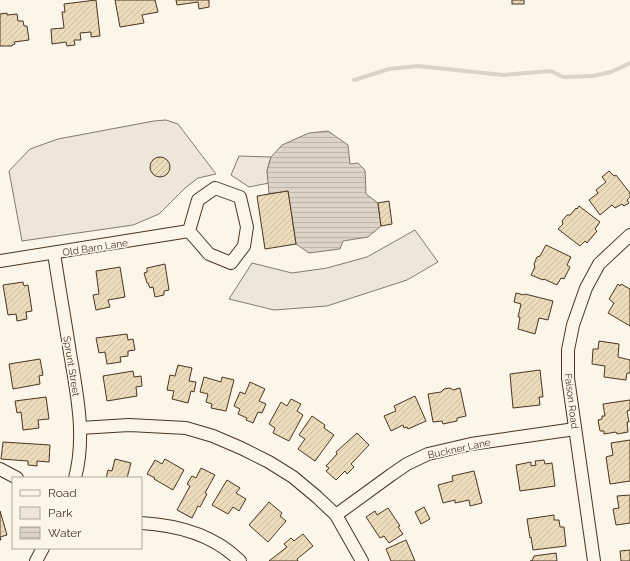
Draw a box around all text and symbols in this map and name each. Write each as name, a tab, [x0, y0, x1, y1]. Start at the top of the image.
street label: Old Barn Lane	[62, 237, 129, 258]
street label: Sprunt Street	[61, 335, 82, 398]
street label: Faison Road	[563, 373, 580, 430]
street label: Buckner Lane	[427, 436, 492, 461]
legend	[12, 477, 142, 549]
text: Road	[48, 486, 77, 500]
text: Park	[48, 506, 73, 520]
text: Water	[48, 526, 82, 540]

